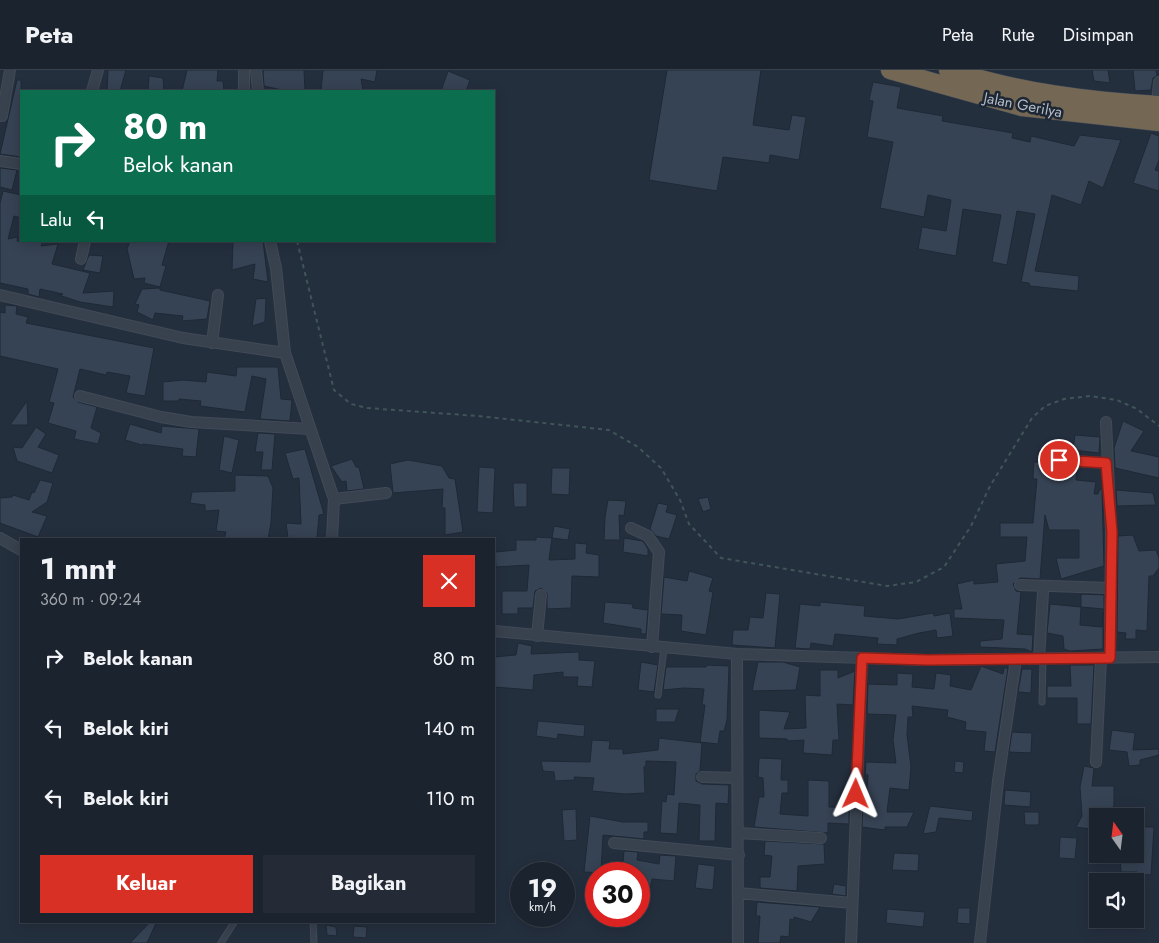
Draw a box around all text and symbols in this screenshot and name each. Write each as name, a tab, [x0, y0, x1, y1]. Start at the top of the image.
text: Peta	[25, 17, 74, 52]
text: Peta	[942, 22, 974, 48]
text: Rute	[1002, 22, 1035, 48]
text: Disimpan	[1063, 22, 1134, 48]
street label: Jalan Gerilya	[980, 86, 1064, 123]
text: 80 m	[123, 102, 207, 152]
icon: right	[40, 110, 105, 175]
text: Belok kanan	[123, 148, 234, 180]
icon: left	[82, 205, 110, 233]
text: Lalu	[40, 206, 72, 233]
pin	[1038, 439, 1080, 481]
icon: arrive	[1045, 446, 1073, 474]
text: 1 mnt	[40, 547, 116, 590]
button: close	[423, 555, 475, 607]
text: 360 m · 09:24	[40, 588, 141, 611]
icon: right	[40, 644, 68, 672]
text: Belok kanan	[83, 645, 193, 672]
text: 80 m	[433, 645, 475, 672]
icon: left	[40, 714, 68, 742]
text: Belok kiri	[83, 715, 169, 742]
text: 140 m	[423, 715, 475, 742]
position arrow	[829, 767, 881, 819]
icon: left	[40, 784, 68, 812]
text: Belok kiri	[83, 785, 169, 812]
text: 110 m	[426, 785, 475, 812]
north arrow	[1089, 808, 1144, 862]
map controls	[1089, 808, 1144, 928]
button: Keluar	[40, 855, 253, 913]
button: Bagikan	[263, 855, 475, 913]
speed limit sign: 30	[585, 862, 650, 927]
text: 19	[528, 870, 557, 906]
button: sound	[1089, 873, 1144, 928]
text: km/h	[529, 898, 556, 916]

